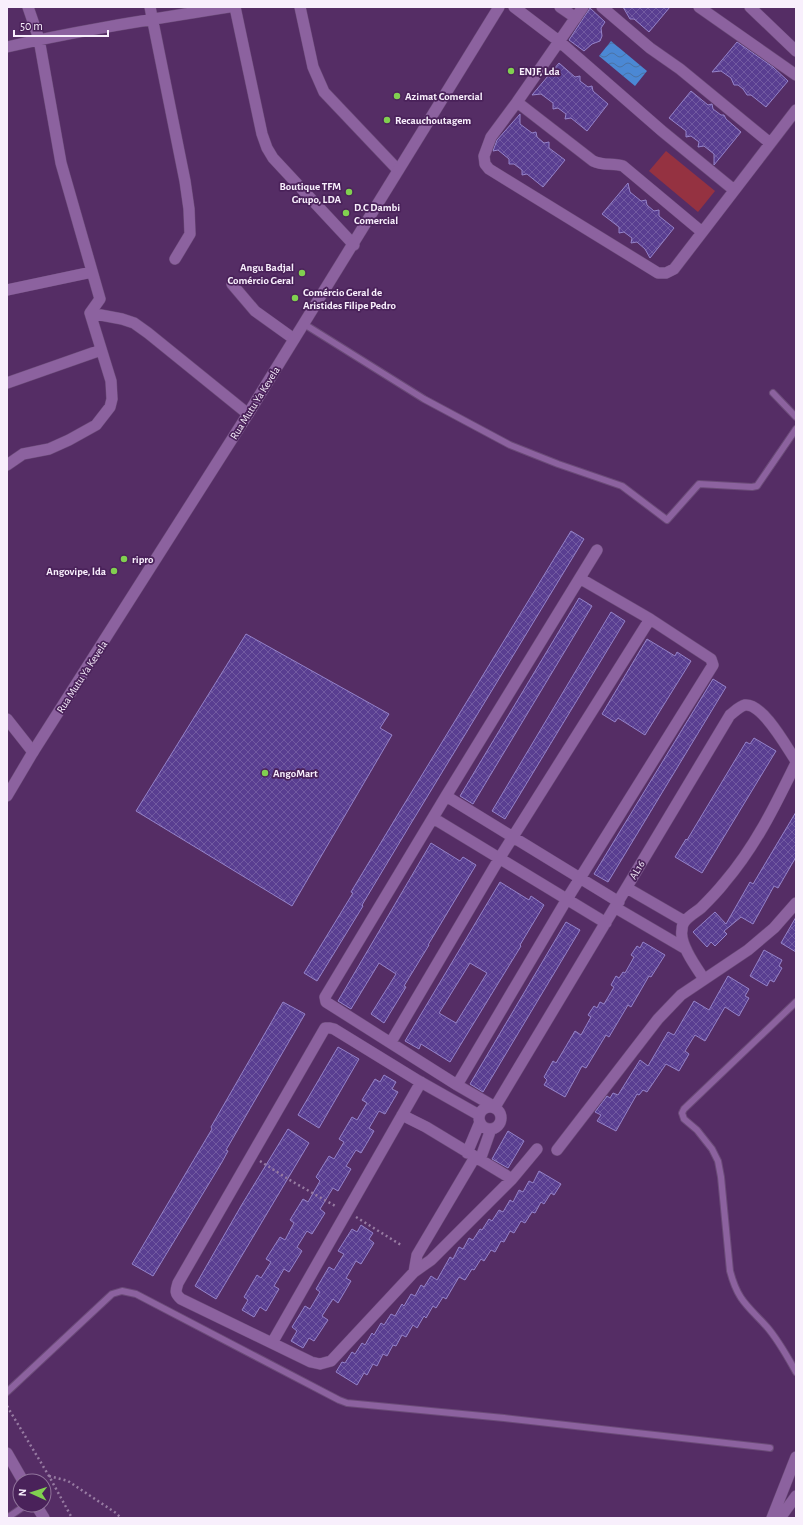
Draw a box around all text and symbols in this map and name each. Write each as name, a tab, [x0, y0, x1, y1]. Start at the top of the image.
scale bar	[14, 12, 108, 38]
text: 50 m	[20, 20, 43, 32]
marker: ENJF, Lda	[506, 66, 516, 76]
place label: ENJF, Lda	[519, 66, 560, 77]
marker: Azimat Comercial	[392, 91, 402, 101]
place label: Azimat Comercial	[405, 91, 483, 102]
marker: Recauchoutagem	[382, 115, 392, 125]
place label: Recauchoutagem	[395, 115, 471, 126]
place label: Boutique TFM Grupo, LDA	[279, 181, 341, 205]
marker: Boutique TFM Grupo, LDA	[344, 187, 354, 197]
place label: D.C Dambi Comercial	[354, 202, 400, 226]
marker: D.C Dambi Comercial	[341, 208, 351, 218]
place label: Angu Badjal Comércio Geral	[228, 262, 294, 286]
marker: Angu Badjal Comércio Geral	[297, 268, 307, 278]
place label: Comércio Geral de Aristides Filipe Pedro	[303, 287, 397, 311]
marker: Comércio Geral de Aristides Filipe Pedro	[290, 293, 300, 303]
street label: Rua Mutu Ya Kevela	[228, 365, 282, 441]
marker: ripro	[119, 554, 129, 564]
place label: ripro	[132, 554, 154, 565]
place label: Angovipe, lda	[46, 566, 107, 577]
marker: Angovipe, lda	[109, 566, 119, 576]
street label: Rua Mutu Ya Kevela	[55, 639, 109, 715]
marker: AngoMart	[260, 768, 270, 778]
place label: AngoMart	[273, 768, 318, 779]
street label: AL16	[627, 859, 647, 881]
north arrow	[12, 1473, 52, 1513]
text: N	[17, 1488, 28, 1497]

